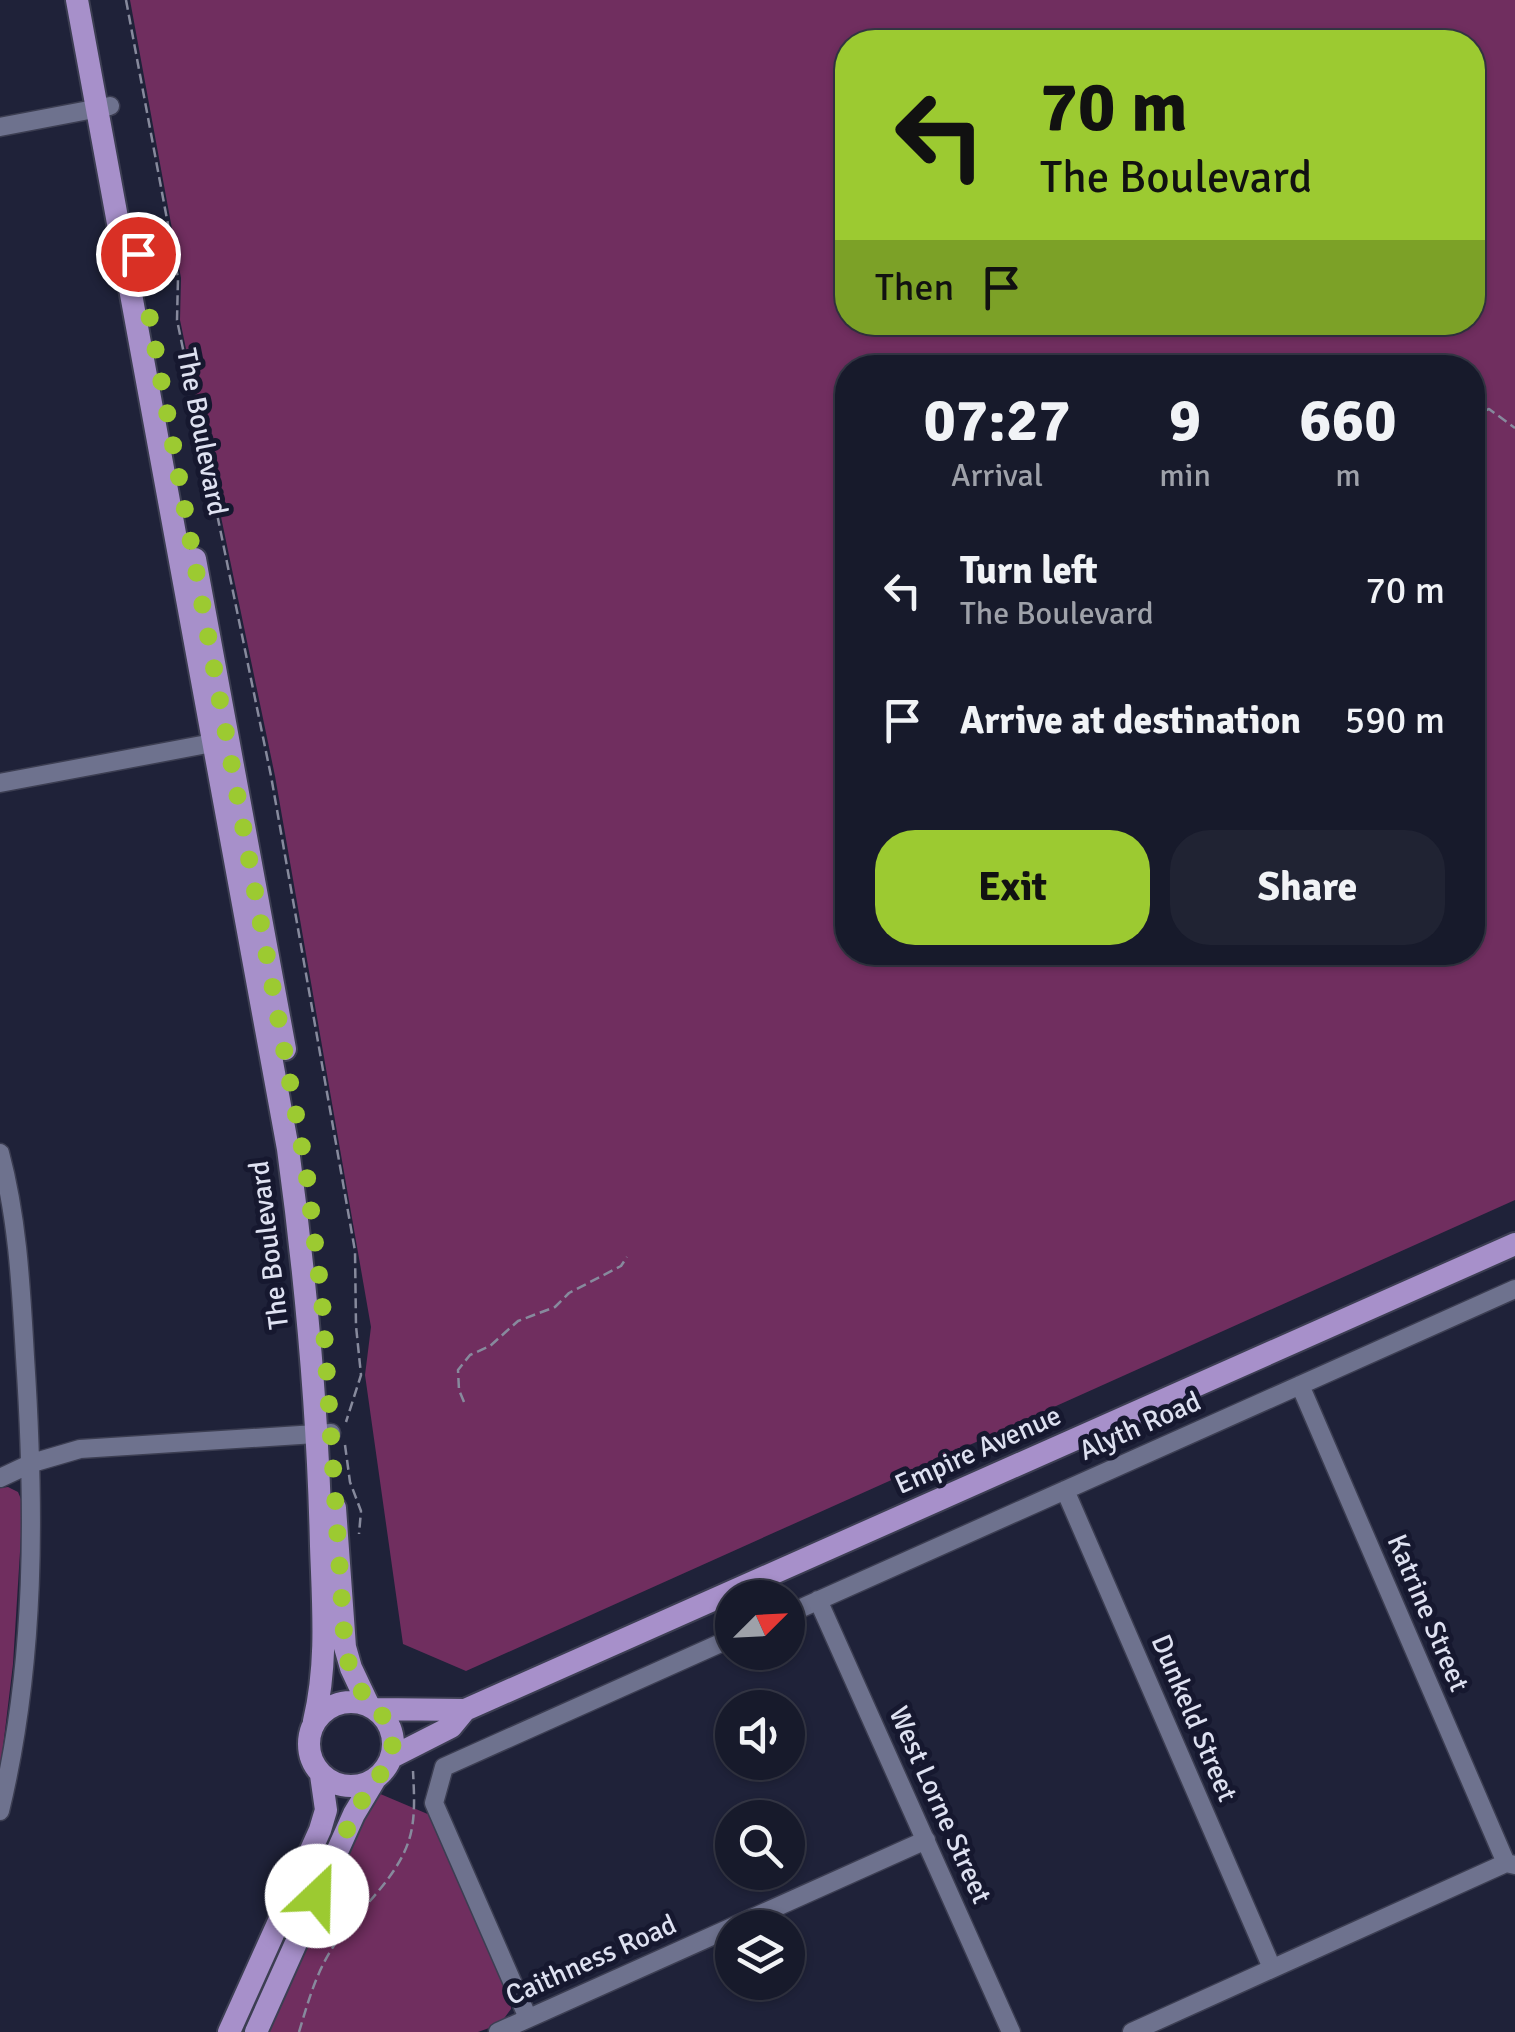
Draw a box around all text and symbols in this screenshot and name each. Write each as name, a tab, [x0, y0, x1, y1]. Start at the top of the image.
text: 70 m	[1040, 64, 1188, 150]
icon: left	[875, 70, 1005, 200]
text: The Boulevard	[1040, 150, 1312, 205]
pin	[96, 212, 181, 297]
icon: arrive	[111, 227, 166, 282]
icon: arrive	[974, 260, 1029, 315]
text: Then	[875, 264, 954, 311]
street label: The Boulevard	[169, 346, 235, 518]
text: 07:27	[923, 384, 1071, 458]
text: 9	[1169, 384, 1201, 458]
text: 660	[1299, 384, 1397, 458]
text: Arrival	[951, 456, 1043, 495]
text: min	[1159, 456, 1211, 495]
text: m	[1335, 456, 1361, 495]
text: Turn left	[960, 547, 1098, 594]
icon: left	[875, 563, 930, 618]
text: 70 m	[1365, 567, 1445, 614]
text: The Boulevard	[960, 594, 1154, 633]
icon: arrive	[875, 693, 930, 748]
text: Arrive at destination	[960, 697, 1301, 744]
text: 590 m	[1345, 697, 1445, 744]
button: Exit	[875, 830, 1150, 945]
button: Share	[1170, 830, 1445, 945]
street label: The Boulevard	[242, 1159, 296, 1331]
street label: Alyth Road	[1074, 1384, 1206, 1468]
street label: Empire Avenue	[890, 1398, 1066, 1502]
street label: Katrine Street	[1380, 1529, 1476, 1697]
north arrow	[715, 1580, 805, 1670]
map controls	[715, 1580, 805, 2000]
street label: Dunkeld Street	[1144, 1629, 1245, 1807]
button: sound	[715, 1690, 805, 1780]
street label: West Lorne Street	[881, 1701, 999, 1909]
button: search	[715, 1800, 805, 1890]
position arrow	[265, 1844, 369, 1948]
street label: Caithness Road	[500, 1907, 682, 2013]
button: layers	[715, 1910, 805, 2000]

